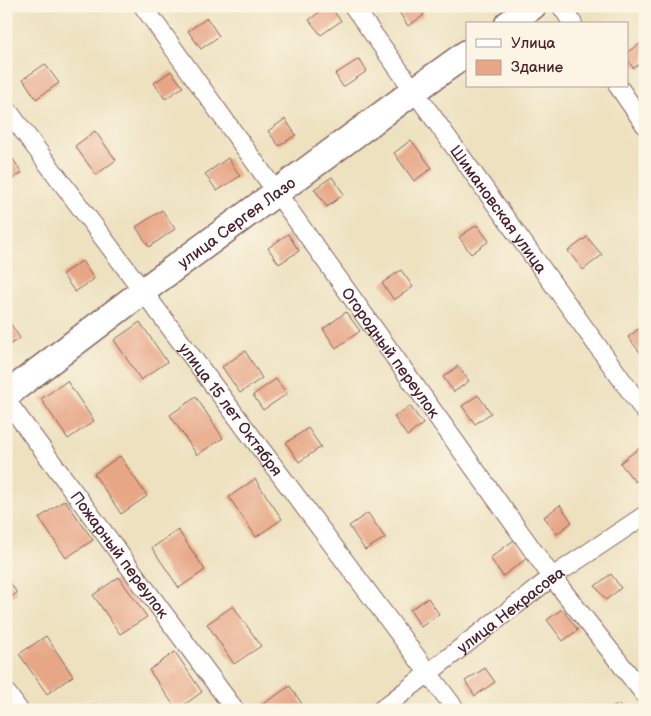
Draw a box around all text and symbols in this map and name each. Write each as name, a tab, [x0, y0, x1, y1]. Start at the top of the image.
legend	[466, 22, 628, 88]
text: Улица	[511, 34, 556, 53]
text: Здание	[511, 58, 563, 77]
street label: Шимановская улица	[445, 142, 551, 278]
street label: улица Сергея Лазо	[175, 174, 300, 273]
street label: Огородный переулок	[337, 284, 443, 423]
street label: улица 15 лет Октября	[174, 340, 286, 480]
street label: Пожарный переулок	[66, 488, 172, 623]
street label: улица Некрасова	[454, 563, 569, 658]

